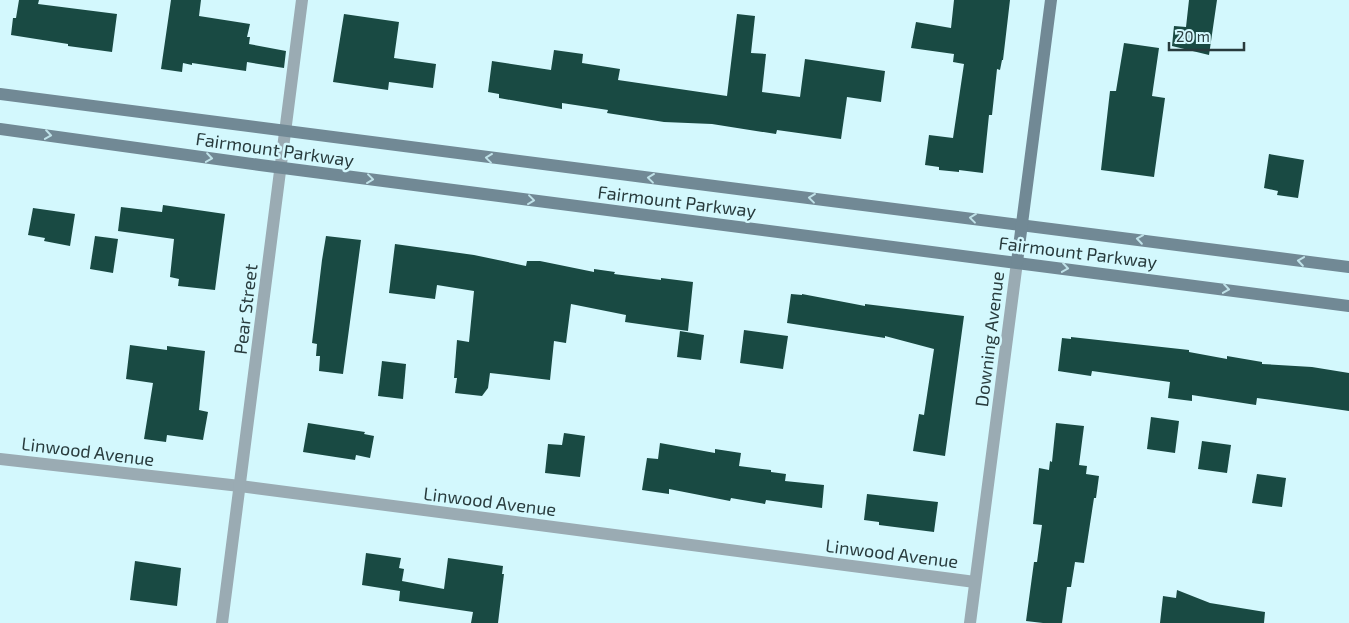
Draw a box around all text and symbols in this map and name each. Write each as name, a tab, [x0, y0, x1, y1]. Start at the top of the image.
scale bar	[1169, 20, 1244, 52]
text: 20 m	[1176, 27, 1210, 45]
street label: Fairmount Parkway	[195, 127, 356, 171]
one-way arrow	[44, 130, 53, 140]
one-way arrow	[205, 152, 214, 162]
one-way arrow	[485, 153, 493, 164]
one-way arrow	[367, 173, 375, 184]
one-way arrow	[646, 173, 654, 184]
street label: Fairmount Parkway	[597, 180, 758, 222]
one-way arrow	[808, 193, 816, 204]
one-way arrow	[528, 194, 536, 205]
one-way arrow	[969, 213, 977, 224]
street label: Fairmount Parkway	[998, 231, 1159, 273]
one-way arrow	[1135, 235, 1144, 245]
one-way arrow	[1296, 256, 1304, 267]
street label: Pear Street	[229, 262, 261, 355]
one-way arrow	[1062, 262, 1070, 273]
street label: Downing Avenue	[970, 270, 1008, 408]
one-way arrow	[1222, 284, 1231, 294]
street label: Linwood Avenue	[20, 432, 156, 470]
street label: Linwood Avenue	[422, 482, 558, 520]
street label: Linwood Avenue	[824, 534, 960, 572]

